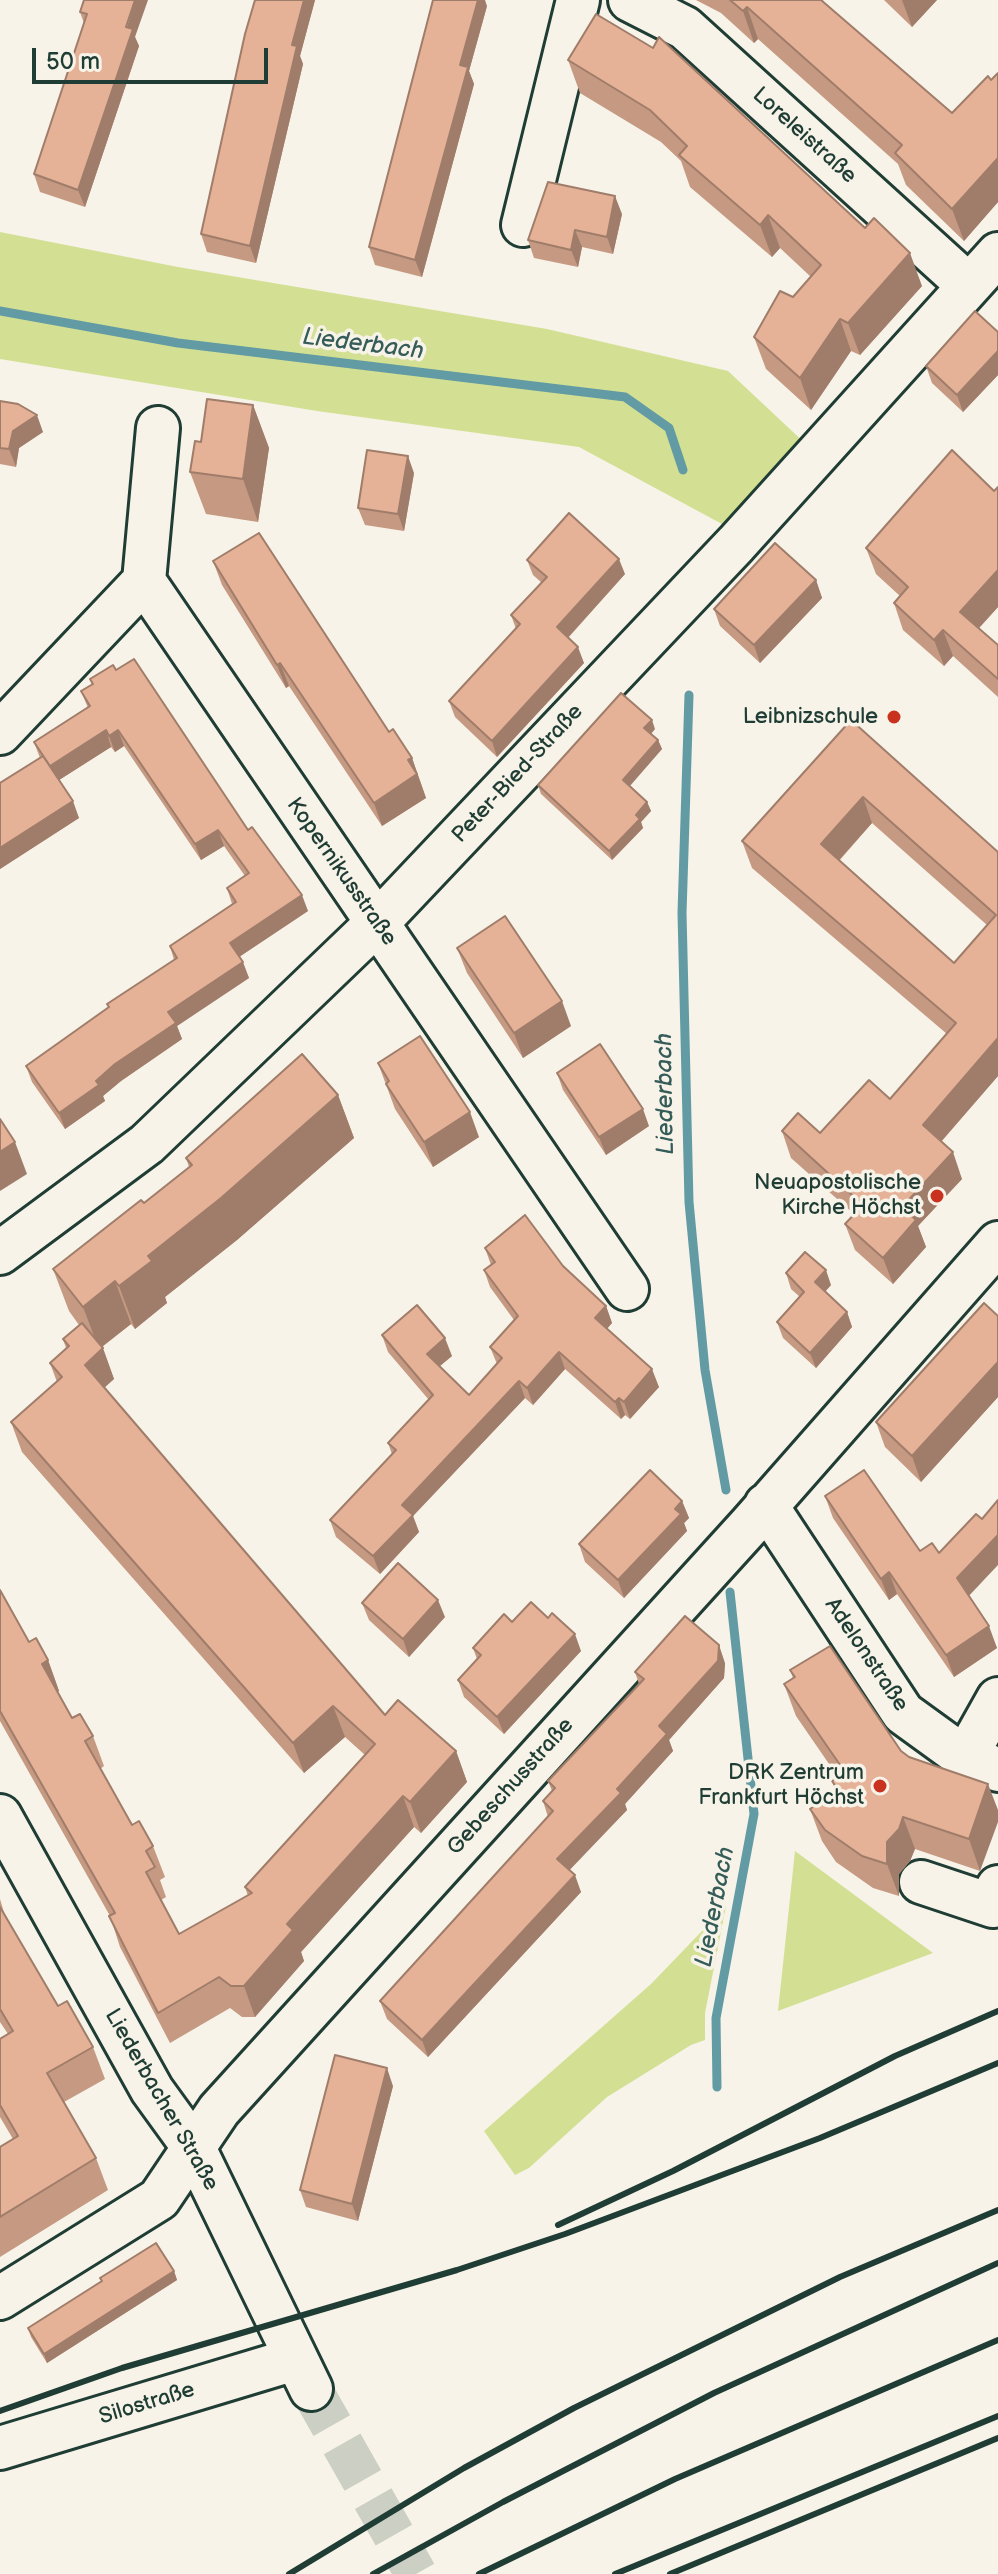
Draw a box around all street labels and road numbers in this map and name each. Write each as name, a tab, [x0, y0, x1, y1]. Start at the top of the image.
street label: Loreleistraße	[747, 82, 861, 190]
street label: Peter-Bied-Straße	[447, 699, 589, 849]
street label: Kopernikusstraße	[280, 793, 402, 951]
street label: Adelonstraße	[818, 1593, 914, 1717]
street label: Gebeschusstraße	[442, 1713, 580, 1861]
street label: Liederbacher Straße	[98, 2004, 224, 2196]
street label: Silostraße	[96, 2377, 198, 2431]

